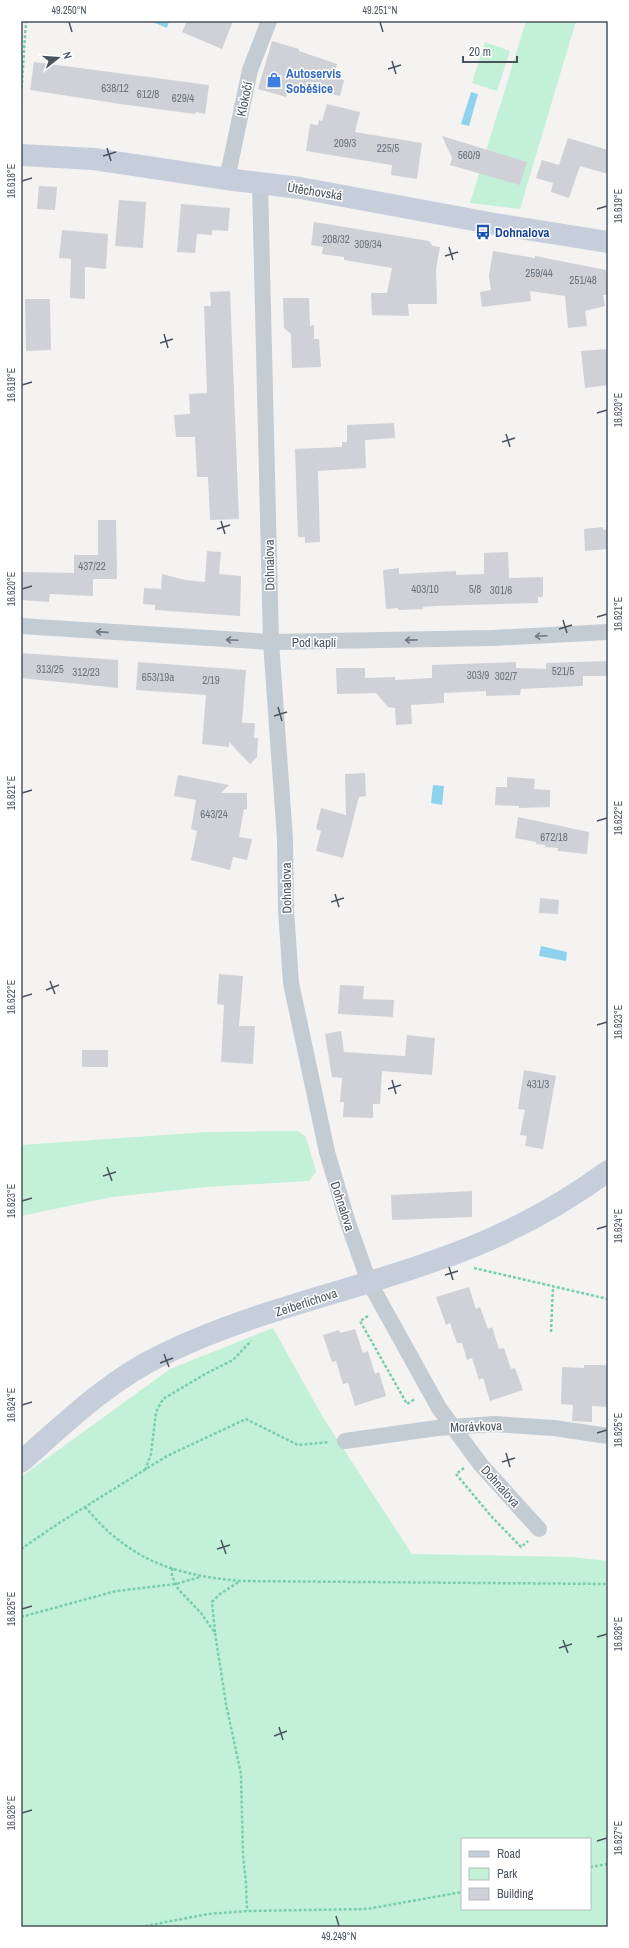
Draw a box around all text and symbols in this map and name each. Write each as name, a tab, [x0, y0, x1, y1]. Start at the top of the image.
text: 49.250°N	[52, 4, 87, 17]
text: 49.251°N	[363, 4, 398, 17]
north arrow	[38, 38, 78, 78]
scale bar	[463, 38, 517, 64]
text: 20 m	[469, 44, 491, 60]
text: N	[60, 50, 75, 60]
place label: Autoservis Soběšice	[286, 65, 341, 97]
shop icon: Autoservis Soběšice	[265, 71, 283, 89]
street label: Klokočí	[233, 79, 257, 118]
house number: 638/12	[101, 81, 129, 95]
house number: 612/8	[137, 87, 159, 101]
house number: 629/4	[172, 91, 194, 105]
house number: 209/3	[334, 136, 356, 150]
house number: 225/5	[377, 141, 399, 155]
house number: 560/9	[458, 148, 480, 162]
text: 16.618°E	[5, 164, 18, 198]
street label: Útěchovská	[286, 179, 344, 204]
text: 16.619°E	[612, 189, 625, 223]
bus stop icon: Dohnalova	[474, 223, 492, 241]
place label: Dohnalova	[495, 224, 550, 241]
house number: 208/32	[322, 232, 350, 246]
house number: 309/34	[354, 237, 382, 251]
house number: 259/44	[525, 266, 553, 280]
house number: 251/48	[569, 273, 597, 287]
text: 16.619°E	[5, 368, 18, 402]
text: 16.620°E	[612, 393, 625, 427]
street label: Dohnalova	[261, 539, 278, 591]
house number: 437/22	[78, 559, 106, 573]
text: 16.620°E	[5, 572, 18, 606]
house number: 403/10	[411, 582, 439, 596]
house number: 5/8	[469, 582, 481, 596]
house number: 301/6	[490, 583, 512, 597]
text: 16.621°E	[612, 597, 625, 631]
one-way arrow	[96, 628, 109, 635]
one-way arrow	[535, 632, 548, 640]
street label: Pod kaplí	[292, 634, 337, 651]
one-way arrow	[405, 636, 418, 644]
one-way arrow	[226, 637, 239, 644]
house number: 313/25	[36, 662, 64, 676]
house number: 521/5	[552, 664, 574, 678]
house number: 312/23	[72, 665, 100, 679]
house number: 303/9	[467, 668, 489, 682]
house number: 302/7	[495, 669, 517, 683]
house number: 653/19a	[142, 670, 174, 684]
house number: 2/19	[202, 673, 220, 687]
text: 16.621°E	[5, 776, 18, 810]
text: 16.622°E	[612, 801, 625, 835]
house number: 643/24	[200, 807, 228, 821]
house number: 672/18	[540, 830, 568, 844]
street label: Dohnalova	[278, 862, 295, 914]
text: 16.622°E	[5, 980, 18, 1014]
text: 16.623°E	[612, 1005, 625, 1039]
house number: 431/3	[527, 1077, 549, 1091]
street label: Dohnalova	[327, 1179, 359, 1233]
text: 16.623°E	[5, 1184, 18, 1218]
text: 16.624°E	[612, 1209, 625, 1243]
street label: Zeiberlichova	[273, 1284, 340, 1321]
text: 16.624°E	[5, 1388, 18, 1422]
text: 16.625°E	[612, 1413, 625, 1447]
street label: Morávkova	[450, 1417, 502, 1436]
street label: Dohnalova	[477, 1462, 524, 1511]
text: 16.625°E	[5, 1592, 18, 1626]
text: 16.626°E	[612, 1617, 625, 1651]
text: 16.626°E	[5, 1796, 18, 1830]
text: 16.627°E	[612, 1821, 625, 1855]
legend	[461, 1838, 591, 1910]
text: Road	[497, 1846, 521, 1862]
text: Park	[497, 1866, 517, 1882]
text: Building	[497, 1886, 534, 1902]
text: 49.249°N	[322, 1930, 357, 1943]

